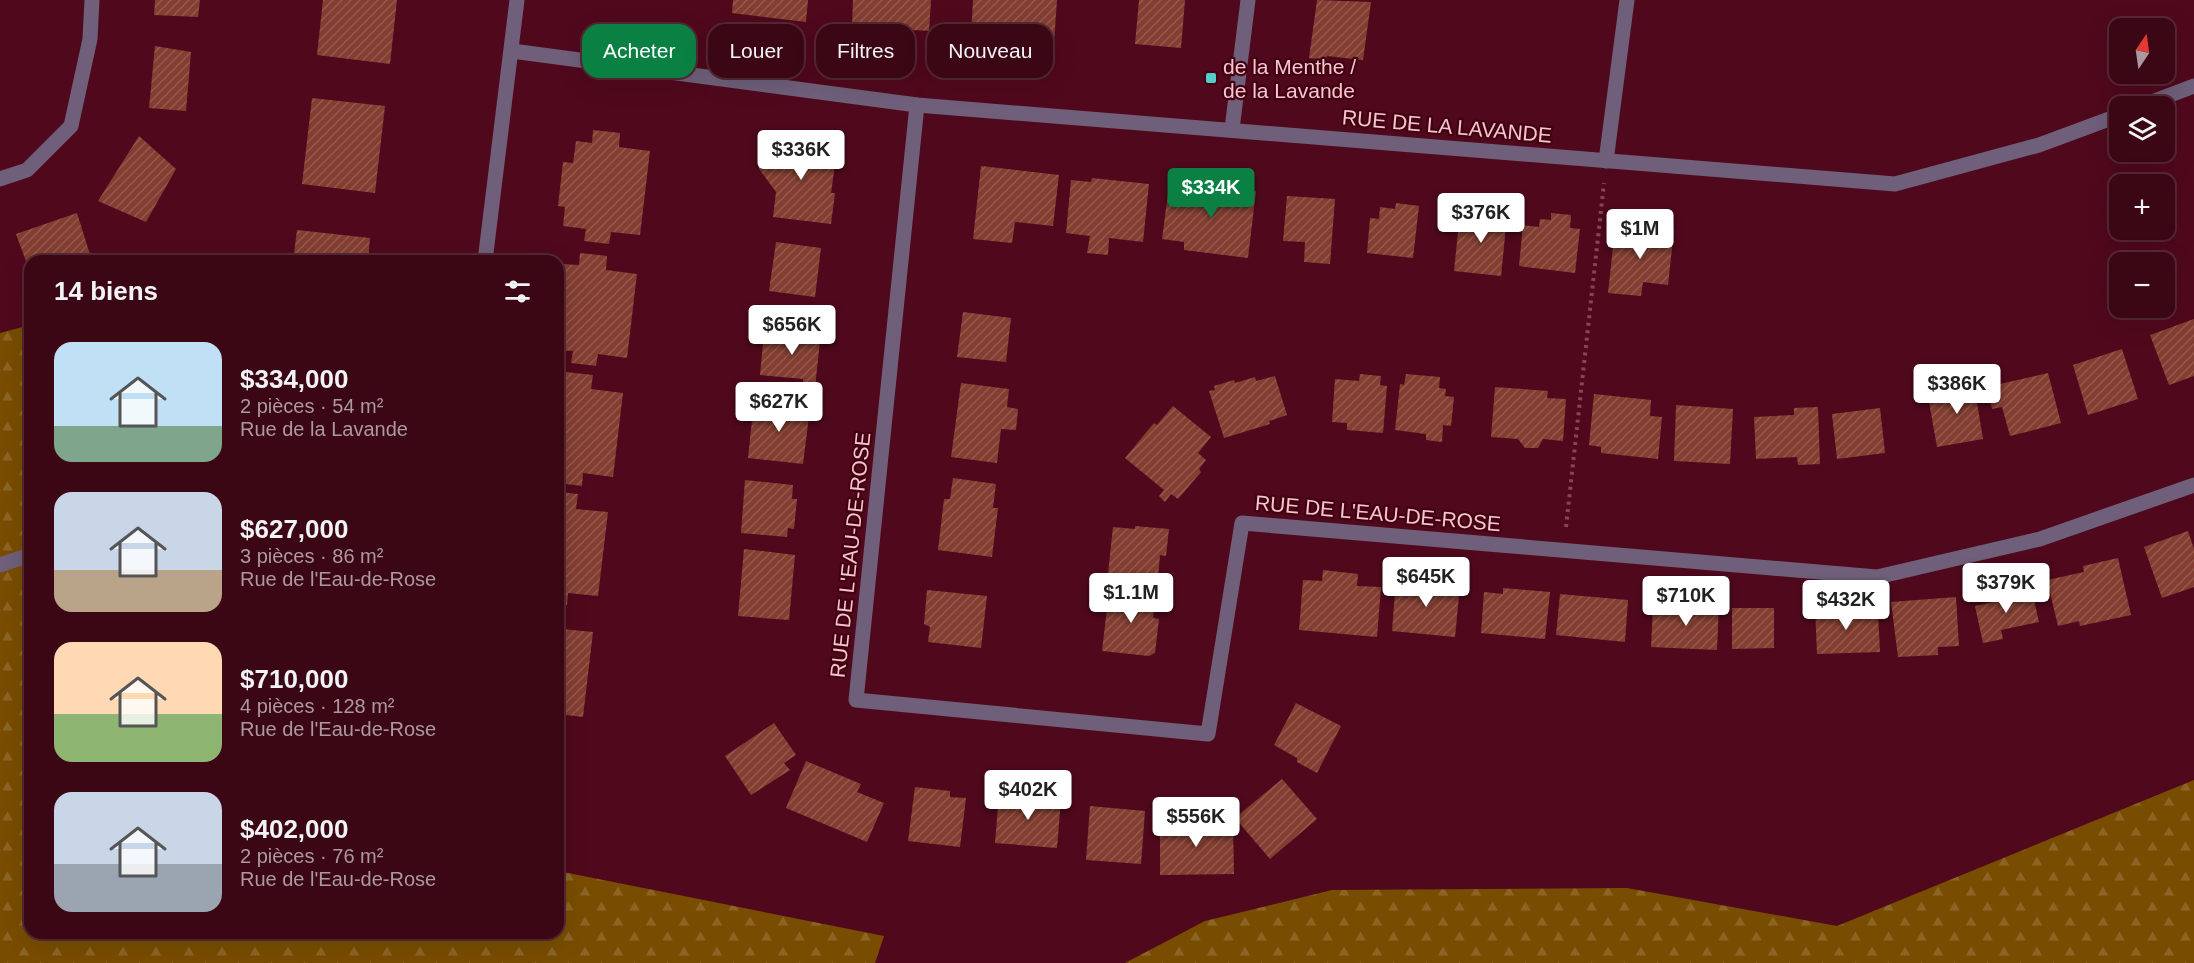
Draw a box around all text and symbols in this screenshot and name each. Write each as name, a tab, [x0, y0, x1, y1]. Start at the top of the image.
north arrow	[2109, 18, 2175, 84]
map controls	[2109, 18, 2175, 318]
chip: Acheter	[582, 24, 696, 78]
chip: Louer	[708, 24, 804, 78]
chip: Filtres	[816, 24, 915, 78]
chip: Nouveau	[927, 24, 1053, 78]
place label: de la Menthe / de la Lavande	[1223, 55, 1356, 102]
marker: de la Menthe / de la Lavande	[1204, 71, 1218, 85]
button: layers	[2109, 96, 2175, 162]
street label: RUE DE LA LAVANDE	[1341, 105, 1553, 147]
pin: $336K	[759, 130, 843, 181]
text: $336K	[772, 138, 830, 160]
pin: $334K	[1169, 168, 1253, 219]
button: +	[2109, 174, 2175, 240]
text: $334K	[1182, 176, 1240, 198]
pin: $376K	[1439, 193, 1523, 244]
text: $376K	[1452, 201, 1510, 223]
pin: $1M	[1611, 209, 1669, 260]
text: $1M	[1621, 217, 1659, 239]
button: −	[2109, 252, 2175, 318]
icon: filters	[501, 275, 534, 308]
text: 14 biens	[54, 276, 158, 306]
pin: $656K	[750, 305, 834, 356]
text: $656K	[763, 313, 821, 335]
text: $334,000	[240, 364, 348, 394]
pin: $386K	[1915, 364, 1999, 415]
icon: home	[102, 366, 174, 438]
text: $386K	[1928, 372, 1986, 394]
pin: $627K	[737, 382, 821, 433]
text: $627K	[750, 390, 808, 412]
text: 2 pièces · 54 m²	[240, 395, 383, 417]
text: Rue de la Lavande	[240, 418, 408, 440]
street label: RUE DE L'EAU-DE-ROSE	[826, 431, 874, 679]
street label: RUE DE L'EAU-DE-ROSE	[1254, 491, 1502, 535]
text: $627,000	[240, 514, 348, 544]
icon: home	[102, 516, 174, 588]
text: 3 pièces · 86 m²	[240, 545, 383, 567]
pin: $645K	[1384, 557, 1468, 608]
pin: $379K	[1964, 563, 2048, 614]
text: $645K	[1397, 565, 1455, 587]
text: Rue de l'Eau-de-Rose	[240, 568, 436, 590]
text: $379K	[1977, 571, 2035, 593]
pin: $1.1M	[1089, 573, 1173, 624]
pin: $710K	[1644, 576, 1728, 627]
pin: $432K	[1804, 580, 1888, 631]
text: $1.1M	[1103, 581, 1159, 603]
text: $710K	[1657, 584, 1715, 606]
text: $432K	[1817, 588, 1875, 610]
text: $710,000	[240, 664, 348, 694]
icon: home	[102, 666, 174, 738]
text: 4 pièces · 128 m²	[240, 695, 395, 717]
text: Rue de l'Eau-de-Rose	[240, 718, 436, 740]
pin: $402K	[986, 770, 1070, 821]
text: $402K	[999, 778, 1057, 800]
pin: $556K	[1154, 797, 1238, 848]
text: $556K	[1167, 805, 1225, 827]
text: $402,000	[240, 814, 348, 844]
icon: home	[102, 816, 174, 888]
text: 2 pièces · 76 m²	[240, 845, 383, 867]
text: Rue de l'Eau-de-Rose	[240, 868, 436, 890]

